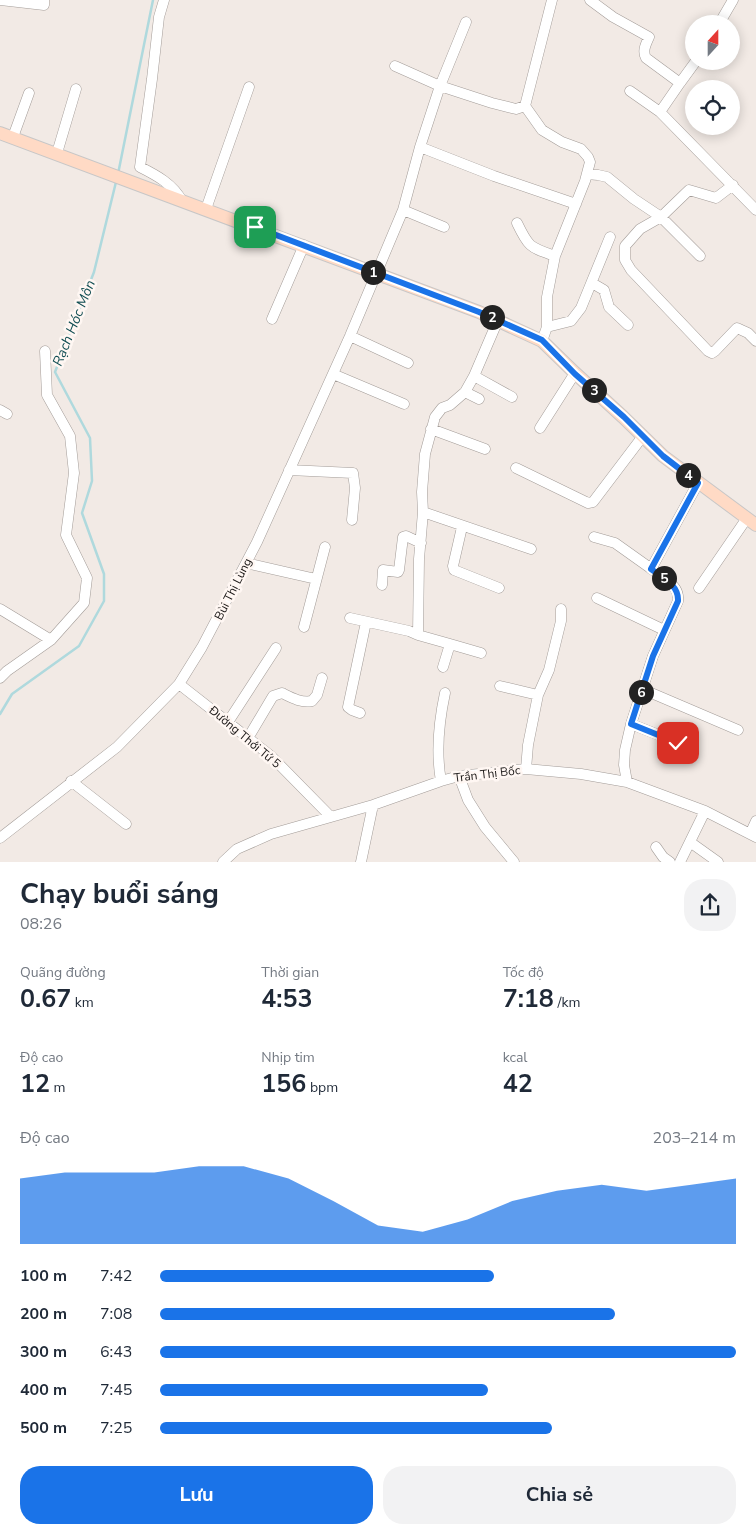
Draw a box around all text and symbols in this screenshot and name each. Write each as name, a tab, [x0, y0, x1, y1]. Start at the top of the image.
north arrow	[685, 15, 740, 70]
map controls	[685, 15, 740, 135]
button: locate	[685, 80, 740, 135]
pin	[234, 206, 276, 248]
icon: arrive	[241, 213, 269, 241]
pin: 1	[360, 260, 386, 284]
text: 1	[369, 263, 378, 282]
water label: Rạch Hóc Môn	[48, 277, 100, 369]
pin: 2	[480, 304, 504, 330]
text: 2	[488, 308, 497, 327]
pin: 3	[582, 378, 606, 402]
text: 3	[590, 381, 599, 400]
pin: 4	[676, 462, 700, 488]
text: 4	[684, 466, 693, 485]
street label: Bùi Thị Lùng	[211, 555, 255, 623]
pin: 5	[652, 566, 676, 590]
text: 5	[660, 569, 669, 588]
pin: 6	[628, 680, 654, 704]
text: 6	[637, 683, 646, 702]
street label: Đường Thới Tứ 5	[205, 702, 284, 772]
pin	[657, 722, 699, 764]
icon: check	[664, 729, 692, 757]
street label: Trần Thị Bốc	[453, 762, 522, 786]
text: Chạy buổi sáng	[20, 875, 219, 913]
button: share	[684, 879, 736, 931]
text: 08:26	[20, 913, 62, 935]
text: Quãng đường	[20, 963, 106, 982]
text: Thời gian	[261, 963, 319, 982]
text: Tốc độ	[503, 963, 544, 982]
text: 0.67	[20, 982, 71, 1016]
text: 4:53	[261, 982, 313, 1016]
text: 7:18	[503, 982, 554, 1016]
text: km	[71, 993, 94, 1012]
text: /km	[554, 993, 580, 1012]
text: Độ cao	[20, 1048, 63, 1067]
text: Nhịp tim	[261, 1048, 315, 1067]
text: kcal	[503, 1048, 527, 1067]
text: 12	[20, 1067, 50, 1101]
text: 156	[261, 1067, 306, 1101]
text: 42	[503, 1067, 533, 1101]
text: m	[50, 1078, 66, 1097]
text: bpm	[306, 1078, 338, 1097]
text: Độ cao	[20, 1127, 70, 1149]
text: 203–214 m	[653, 1127, 736, 1149]
text: 100 m	[20, 1265, 67, 1287]
text: 7:42	[100, 1265, 132, 1287]
text: 200 m	[20, 1303, 67, 1325]
text: 7:08	[100, 1303, 132, 1325]
text: 300 m	[20, 1341, 67, 1363]
text: 6:43	[100, 1341, 132, 1363]
text: 400 m	[20, 1379, 67, 1401]
text: 7:45	[100, 1379, 132, 1401]
text: 500 m	[20, 1417, 67, 1439]
text: 7:25	[100, 1417, 132, 1439]
button: Lưu	[20, 1466, 373, 1524]
button: Chia sẻ	[383, 1466, 736, 1524]

